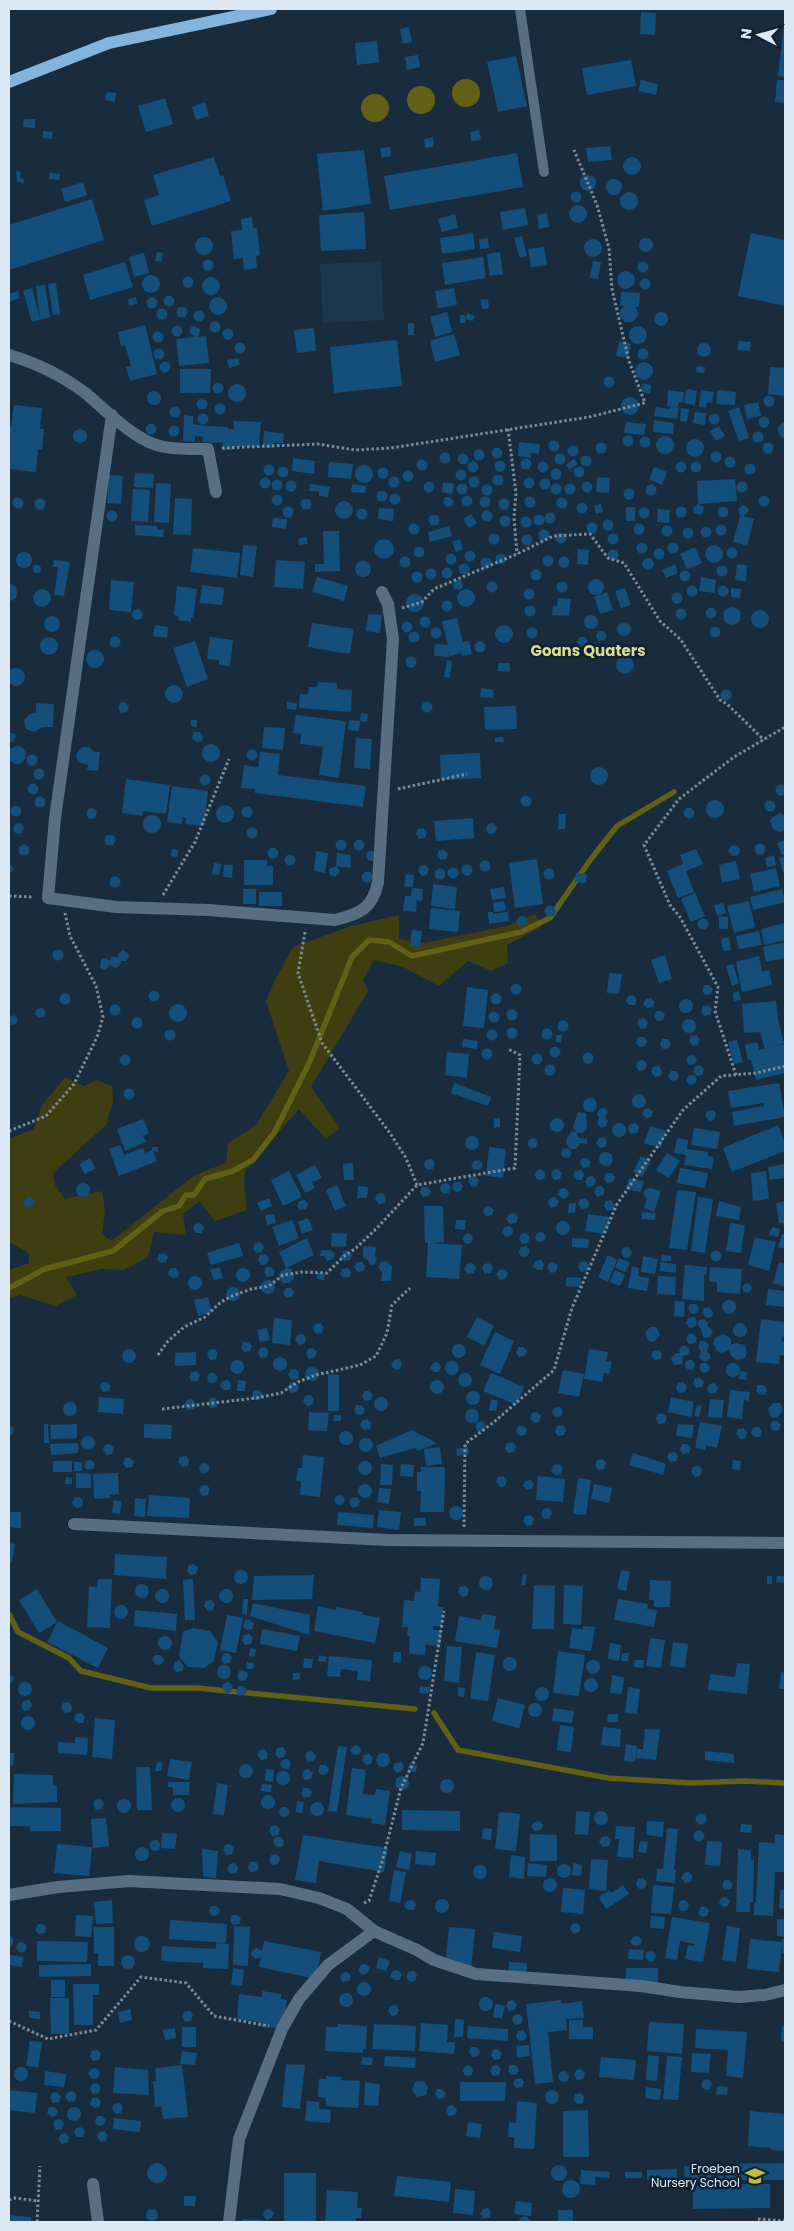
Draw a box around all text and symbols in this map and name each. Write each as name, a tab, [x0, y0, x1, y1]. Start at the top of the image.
north arrow	[734, 10, 784, 60]
text: N	[736, 27, 757, 40]
district label: Goans Quaters	[530, 640, 646, 661]
place label: Froeben Nursery School	[651, 2160, 740, 2191]
school or university icon: Froeben Nursery School	[744, 2165, 766, 2187]

